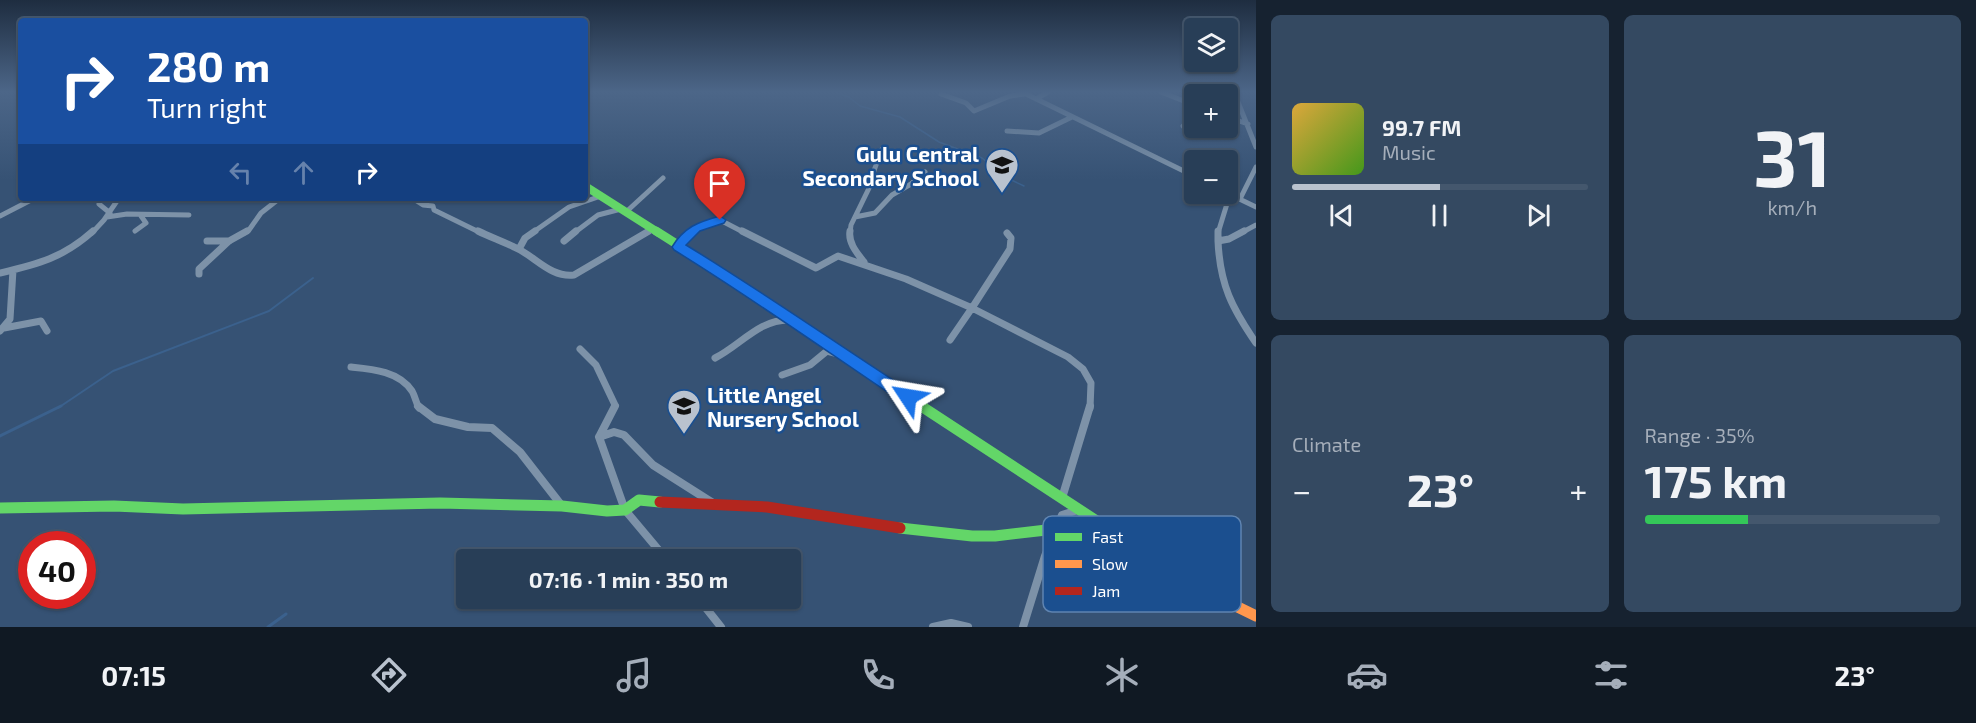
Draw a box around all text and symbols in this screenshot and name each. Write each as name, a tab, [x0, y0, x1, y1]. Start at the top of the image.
map controls	[1184, 18, 1238, 204]
button: layers	[1184, 18, 1238, 72]
text: 280 m	[147, 40, 270, 90]
icon: right	[48, 42, 126, 120]
button: +	[1184, 84, 1238, 138]
text: Turn right	[147, 91, 267, 123]
text: 31	[1753, 109, 1831, 203]
text: 99.7 FM	[1382, 114, 1461, 140]
text: Music	[1382, 140, 1436, 164]
place label: Gulu Central Secondary School	[803, 141, 979, 191]
school or university icon: Gulu Central Secondary School	[984, 147, 1020, 194]
button: −	[1184, 150, 1238, 204]
icon: left	[224, 156, 257, 189]
icon: ahead	[287, 156, 320, 189]
icon: right	[350, 156, 383, 189]
pin	[694, 158, 745, 220]
icon: arrive	[703, 167, 736, 200]
text: km/h	[1767, 195, 1817, 219]
icon: previous	[1325, 199, 1358, 232]
icon: pause	[1423, 199, 1456, 232]
icon: next	[1522, 199, 1555, 232]
position arrow	[876, 365, 940, 429]
place label: Little Angel Nursery School	[707, 382, 859, 432]
school or university icon: Little Angel Nursery School	[666, 388, 702, 435]
text: Range · 35%	[1645, 423, 1755, 447]
text: Climate	[1292, 432, 1361, 456]
text: 175 km	[1645, 453, 1787, 507]
text: 23°	[1407, 462, 1474, 516]
text: −	[1292, 470, 1311, 510]
text: +	[1569, 470, 1587, 510]
legend	[1043, 516, 1241, 612]
text: Fast	[1092, 527, 1123, 546]
speed limit sign: 40	[18, 531, 96, 609]
text: Slow	[1092, 554, 1128, 573]
text: 07:16 · 1 min · 350 m	[529, 566, 728, 592]
text: Jam	[1092, 581, 1120, 600]
icon: directions	[368, 654, 410, 696]
icon: music	[613, 654, 655, 696]
icon: phone	[857, 654, 899, 696]
icon: climate	[1101, 654, 1143, 696]
icon: car	[1346, 654, 1388, 696]
icon: filters	[1590, 654, 1632, 696]
text: 07:15	[101, 659, 166, 691]
text: 23°	[1835, 659, 1875, 691]

